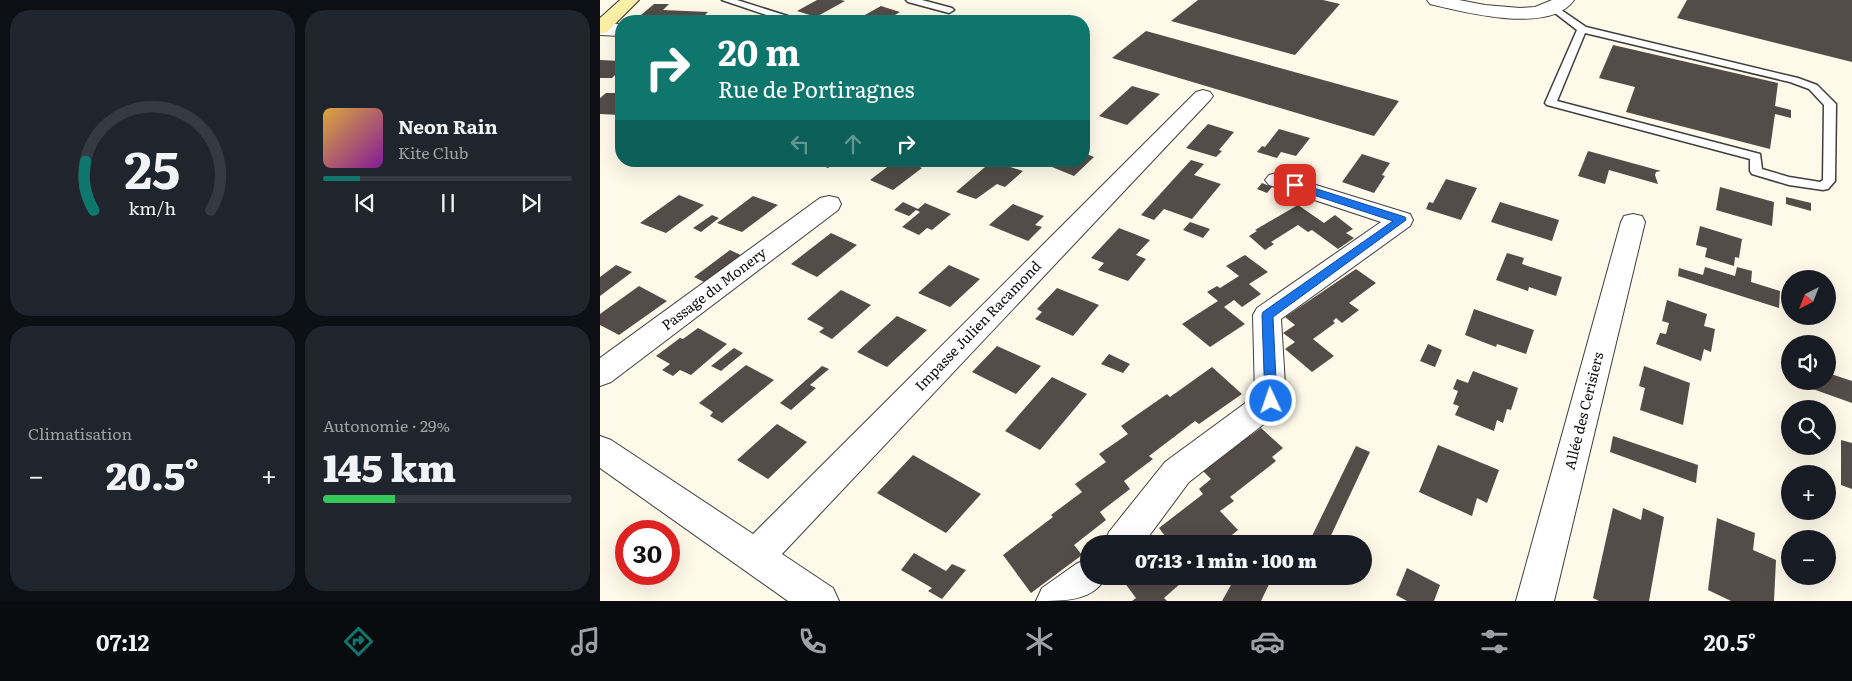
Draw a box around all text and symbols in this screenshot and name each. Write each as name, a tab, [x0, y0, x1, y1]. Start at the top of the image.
text: 20 m	[718, 25, 800, 77]
icon: right	[635, 35, 700, 100]
text: Rue de Portiragnes	[718, 72, 914, 105]
text: Neon Rain	[398, 112, 498, 140]
text: 25	[124, 128, 181, 205]
icon: left	[786, 130, 814, 158]
icon: ahead	[839, 130, 867, 158]
icon: right	[892, 130, 920, 158]
text: Kite Club	[398, 140, 469, 164]
pin	[1274, 164, 1316, 206]
icon: arrive	[1281, 171, 1309, 199]
icon: previous	[351, 189, 379, 217]
icon: pause	[434, 189, 462, 217]
icon: next	[517, 189, 545, 217]
text: km/h	[129, 194, 176, 221]
street label: Passage du Monery	[657, 242, 771, 334]
street label: Impasse Julien Racamond	[910, 256, 1045, 395]
north arrow	[1781, 270, 1836, 325]
map controls	[1781, 270, 1836, 585]
button: sound	[1781, 335, 1836, 390]
street label: Allée des Cerisiers	[1559, 350, 1607, 472]
position arrow	[1244, 374, 1296, 426]
button: search	[1781, 400, 1836, 455]
text: Autonomie · 29%	[323, 413, 450, 437]
text: Climatisation	[28, 421, 132, 445]
text: 145 km	[323, 437, 456, 494]
text: 20.5°	[106, 445, 199, 502]
text: −	[28, 453, 44, 495]
text: +	[261, 453, 277, 495]
button: +	[1781, 465, 1836, 520]
speed limit sign: 30	[615, 520, 680, 585]
button: −	[1781, 530, 1836, 585]
text: 07:13 · 1 min · 100 m	[1135, 546, 1317, 574]
icon: directions	[341, 624, 376, 659]
icon: music	[568, 624, 603, 659]
icon: phone	[795, 624, 830, 659]
icon: climate	[1022, 624, 1057, 659]
icon: car	[1250, 624, 1285, 659]
icon: filters	[1477, 624, 1512, 659]
text: 07:12	[96, 625, 149, 658]
text: 20.5°	[1704, 625, 1756, 658]

